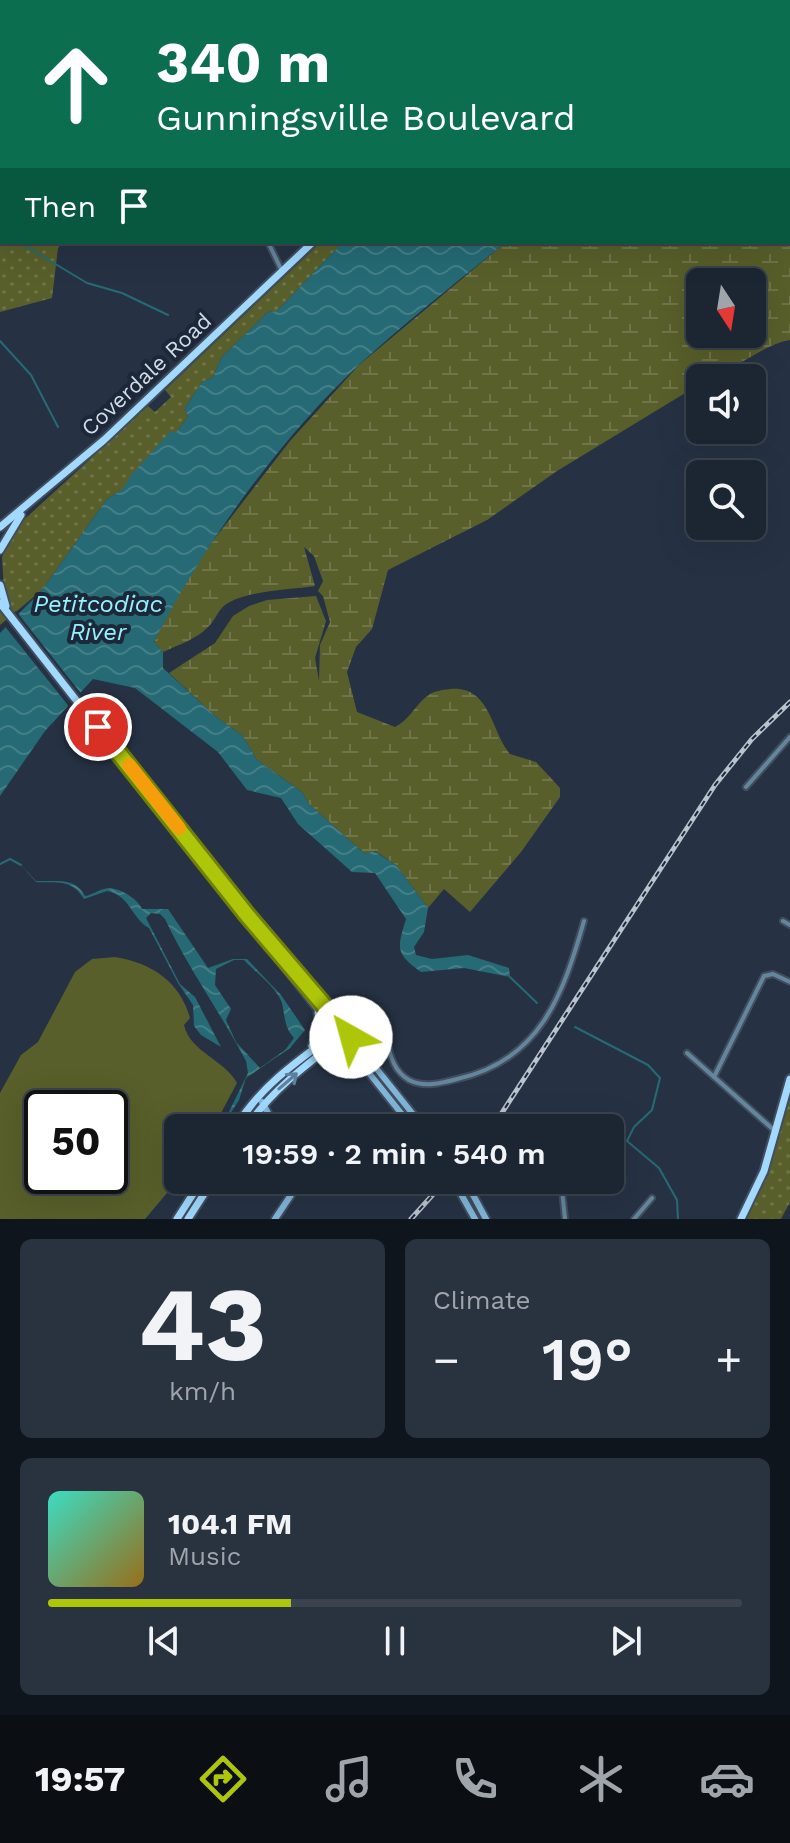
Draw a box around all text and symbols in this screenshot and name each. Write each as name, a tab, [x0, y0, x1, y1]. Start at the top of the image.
text: 340 m	[156, 30, 330, 96]
icon: ahead	[24, 32, 128, 136]
text: Gunningsville Boulevard	[156, 97, 576, 139]
icon: arrive	[112, 184, 156, 228]
text: Then	[24, 189, 96, 224]
north arrow	[686, 268, 766, 348]
map controls	[686, 268, 766, 540]
street label: Coverdale Road	[76, 308, 216, 441]
button: sound	[686, 364, 766, 444]
button: search	[686, 460, 766, 540]
water label: Petitcodiac River	[34, 590, 162, 646]
pin	[64, 693, 132, 761]
icon: arrive	[76, 705, 120, 749]
position arrow	[309, 995, 393, 1079]
one-way arrow	[278, 1072, 298, 1090]
speed limit sign: 50	[24, 1090, 128, 1194]
text: 19:59 · 2 min · 540 m	[242, 1136, 546, 1171]
text: 43	[138, 1263, 267, 1385]
text: Climate	[433, 1285, 531, 1315]
text: 19°	[542, 1324, 633, 1395]
text: −	[433, 1334, 460, 1386]
text: +	[715, 1334, 742, 1386]
text: km/h	[169, 1376, 236, 1406]
text: 104.1 FM	[168, 1506, 292, 1541]
text: Music	[168, 1541, 241, 1571]
icon: previous	[142, 1619, 186, 1663]
icon: pause	[373, 1619, 417, 1663]
icon: next	[604, 1619, 648, 1663]
icon: directions	[195, 1751, 251, 1807]
icon: music	[321, 1751, 377, 1807]
icon: phone	[447, 1751, 503, 1807]
icon: climate	[573, 1751, 629, 1807]
icon: car	[699, 1751, 755, 1807]
text: 19:57	[35, 1758, 125, 1800]

